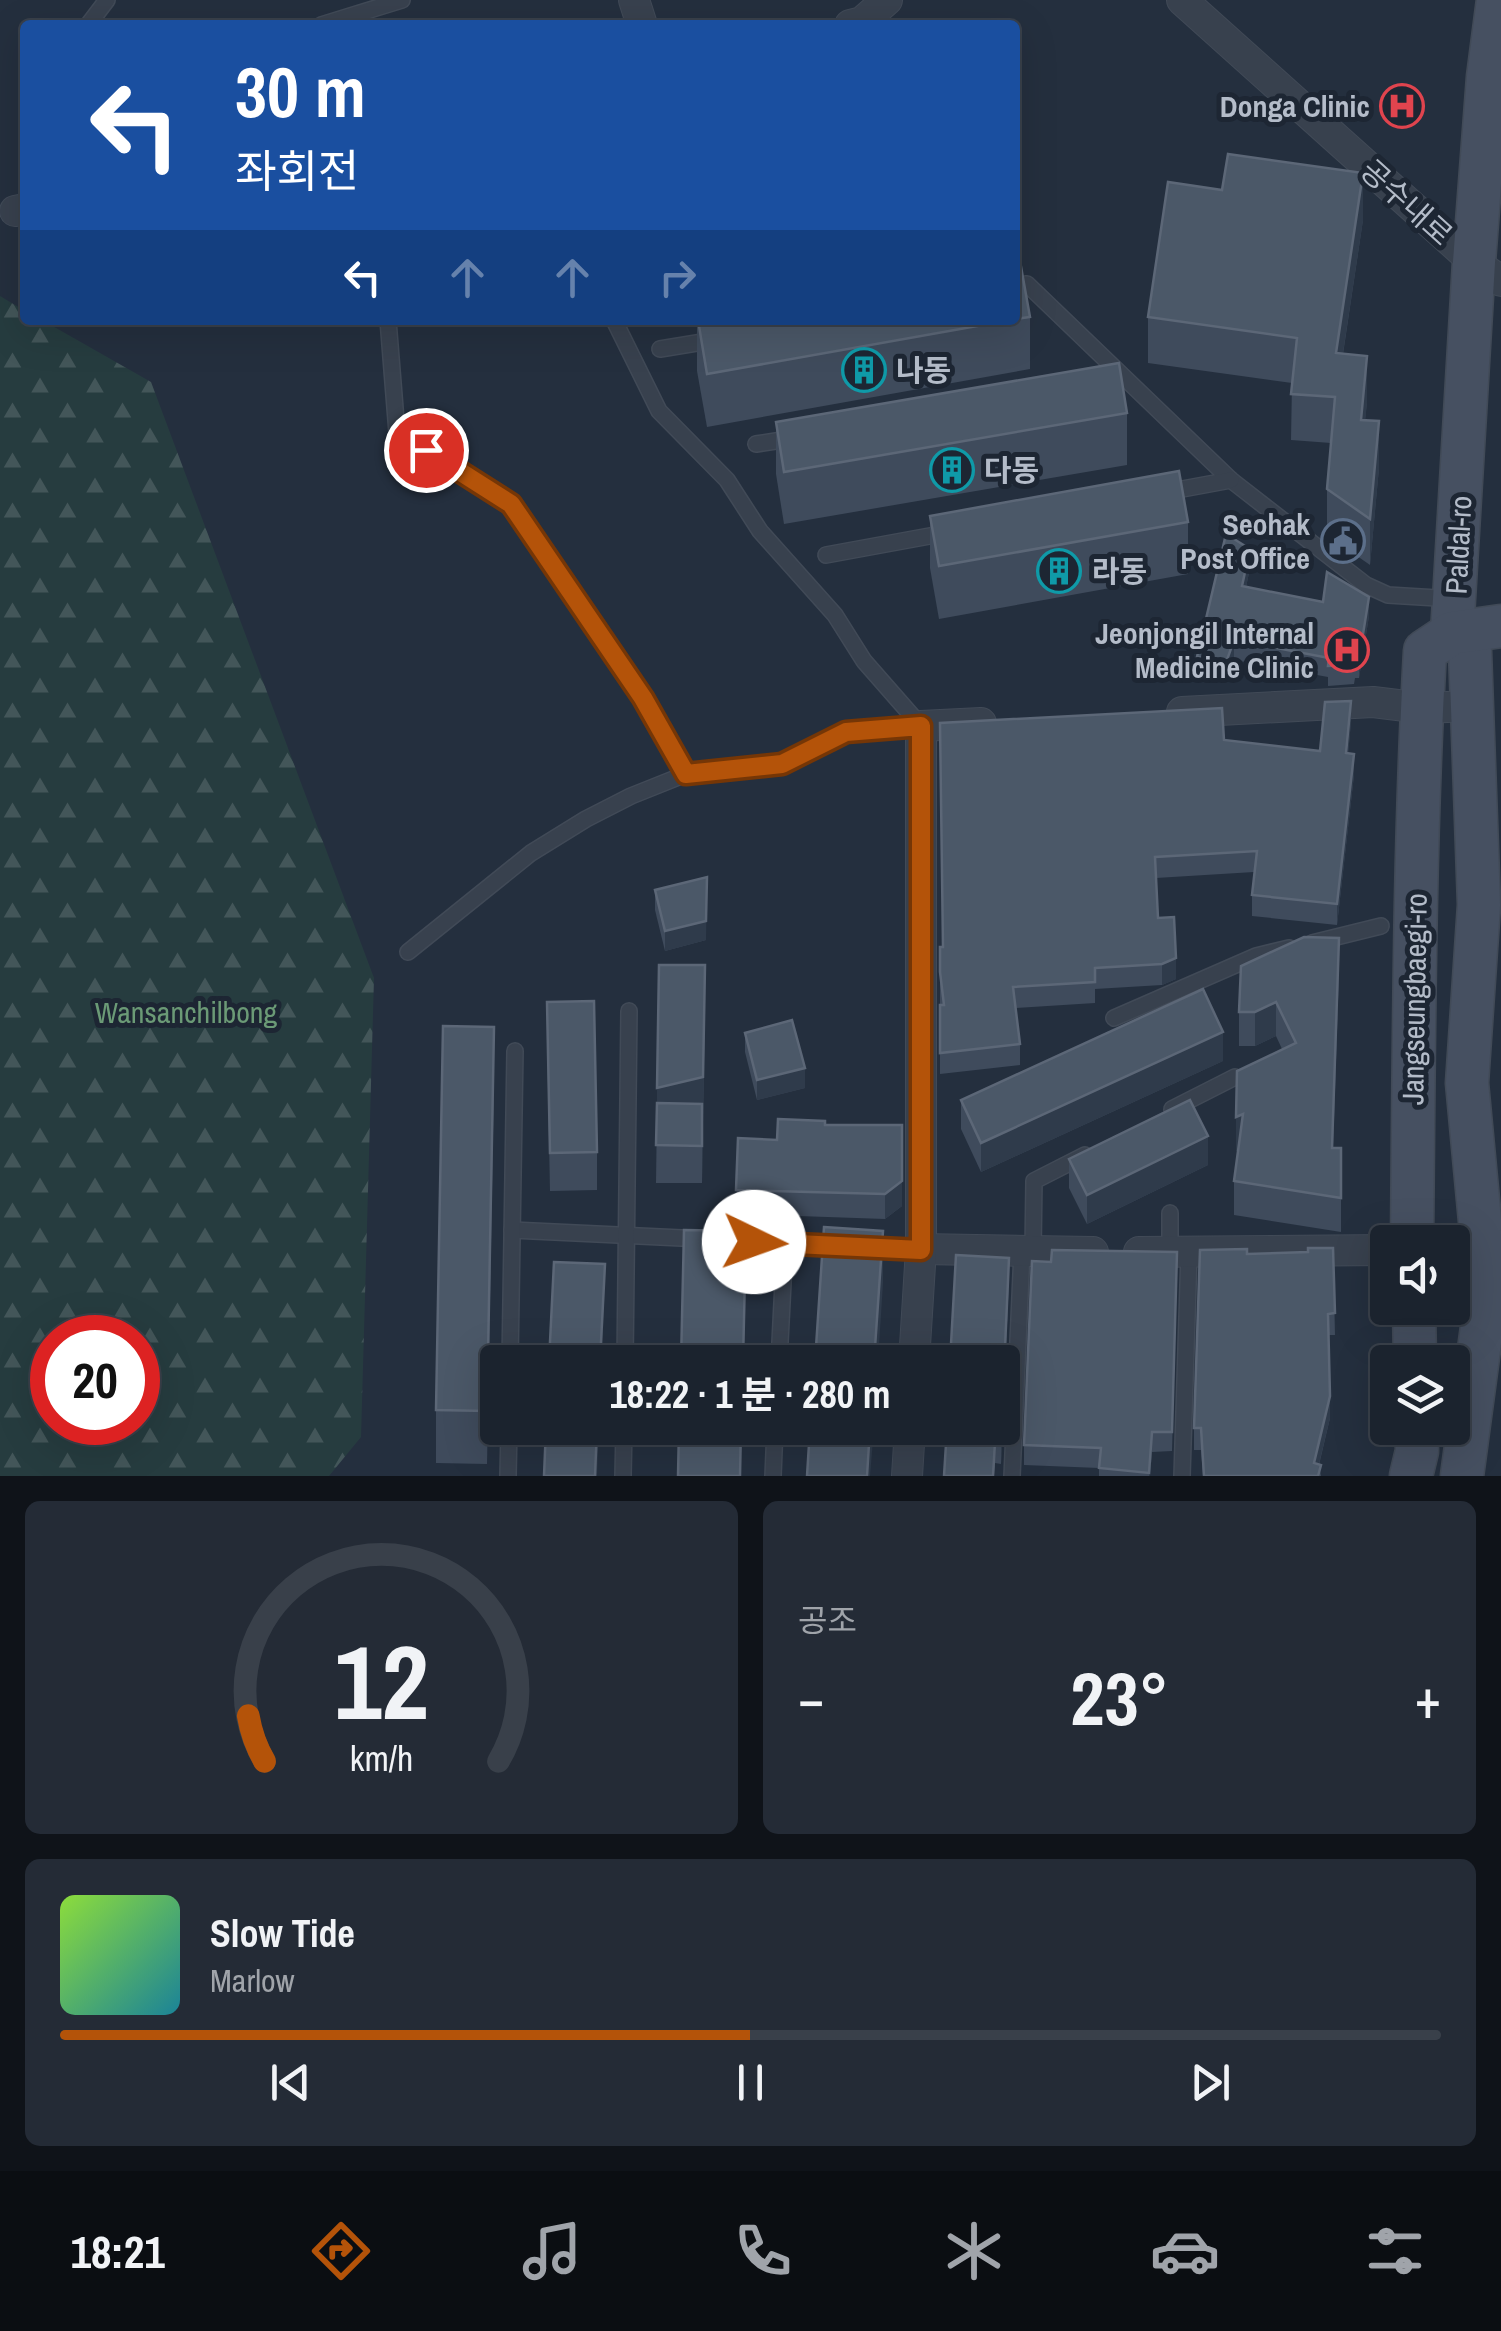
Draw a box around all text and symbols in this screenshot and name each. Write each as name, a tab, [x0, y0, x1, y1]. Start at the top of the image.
text: 30 m	[235, 45, 366, 139]
icon: left	[70, 60, 200, 190]
hospital icon: Donga Clinic	[1379, 83, 1425, 129]
place label: Donga Clinic	[1220, 86, 1370, 126]
text: 좌회전	[235, 140, 359, 201]
street label: 공수내로	[1353, 150, 1461, 254]
icon: left	[335, 250, 390, 305]
icon: ahead	[440, 250, 495, 305]
icon: ahead	[545, 250, 600, 305]
icon: right	[650, 250, 705, 305]
building icon: 나동	[841, 347, 887, 393]
place label: 나동	[896, 350, 951, 390]
pin	[384, 408, 469, 493]
icon: arrive	[399, 423, 454, 478]
building icon: 다동	[929, 447, 975, 493]
place label: 다동	[984, 450, 1039, 490]
street label: Paldal-ro	[1435, 495, 1481, 595]
place label: Seohak Post Office	[1180, 504, 1310, 578]
public building icon: Seohak Post Office	[1320, 518, 1366, 564]
building icon: 라동	[1036, 548, 1082, 594]
place label: 라동	[1092, 551, 1147, 591]
place label: Jeonjongil Internal Medicine Clinic	[1095, 613, 1314, 687]
hospital icon: Jeonjongil Internal Medicine Clinic	[1324, 627, 1370, 673]
street label: Jangseungbaegi-ro	[1392, 893, 1436, 1105]
park label: Wansanchilbong	[95, 992, 277, 1032]
position arrow	[702, 1190, 806, 1294]
map controls	[1370, 1225, 1470, 1445]
button: sound	[1370, 1225, 1470, 1325]
speed limit sign: 20	[30, 1315, 160, 1445]
button: layers	[1370, 1345, 1470, 1445]
text: 18:22 · 1 분 · 280 m	[610, 1369, 890, 1420]
text: 공조	[798, 1599, 857, 1642]
text: 12	[334, 1611, 429, 1751]
text: 23°	[1070, 1647, 1169, 1748]
text: −	[798, 1661, 824, 1735]
text: +	[1415, 1661, 1441, 1735]
text: km/h	[350, 1734, 413, 1782]
text: Slow Tide	[210, 1908, 355, 1959]
text: Marlow	[210, 1959, 295, 2002]
icon: previous	[263, 2055, 318, 2110]
icon: pause	[723, 2055, 778, 2110]
icon: next	[1183, 2055, 1238, 2110]
icon: directions	[306, 2216, 376, 2286]
icon: music	[517, 2216, 587, 2286]
icon: phone	[728, 2216, 798, 2286]
icon: climate	[939, 2216, 1009, 2286]
icon: car	[1150, 2216, 1220, 2286]
icon: filters	[1360, 2216, 1430, 2286]
text: 18:21	[70, 2221, 165, 2282]

